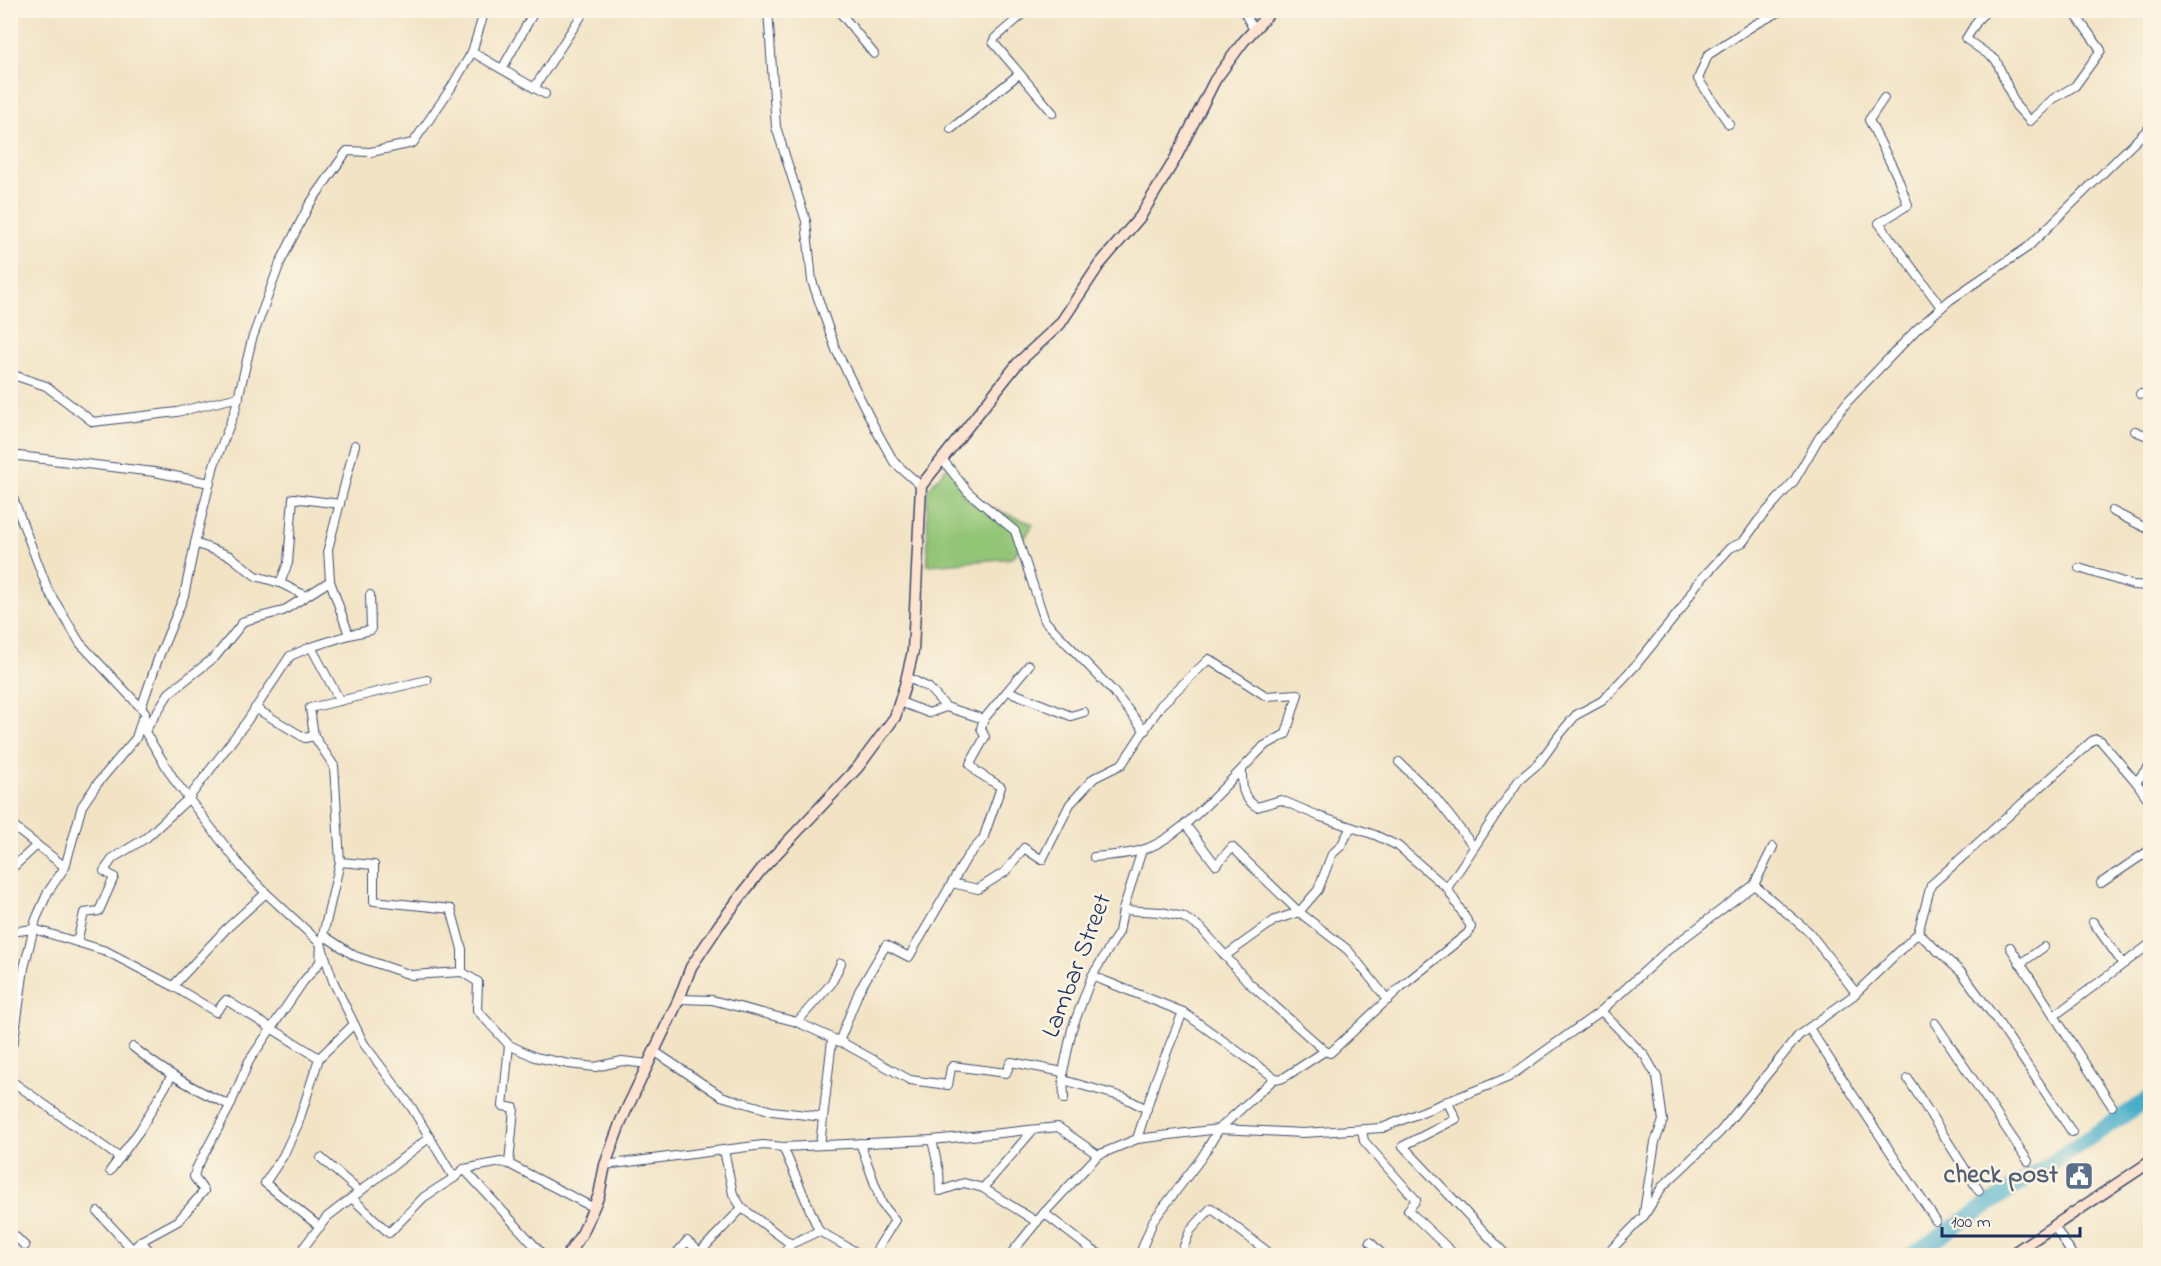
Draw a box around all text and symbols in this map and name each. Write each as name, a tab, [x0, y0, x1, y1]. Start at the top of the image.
street label: Lambar Street	[1033, 888, 1123, 1044]
place label: check post	[1943, 1157, 2058, 1195]
public building icon: check post	[2063, 1160, 2095, 1192]
scale bar	[1942, 1200, 2080, 1238]
text: 100 m	[1951, 1210, 1991, 1236]

